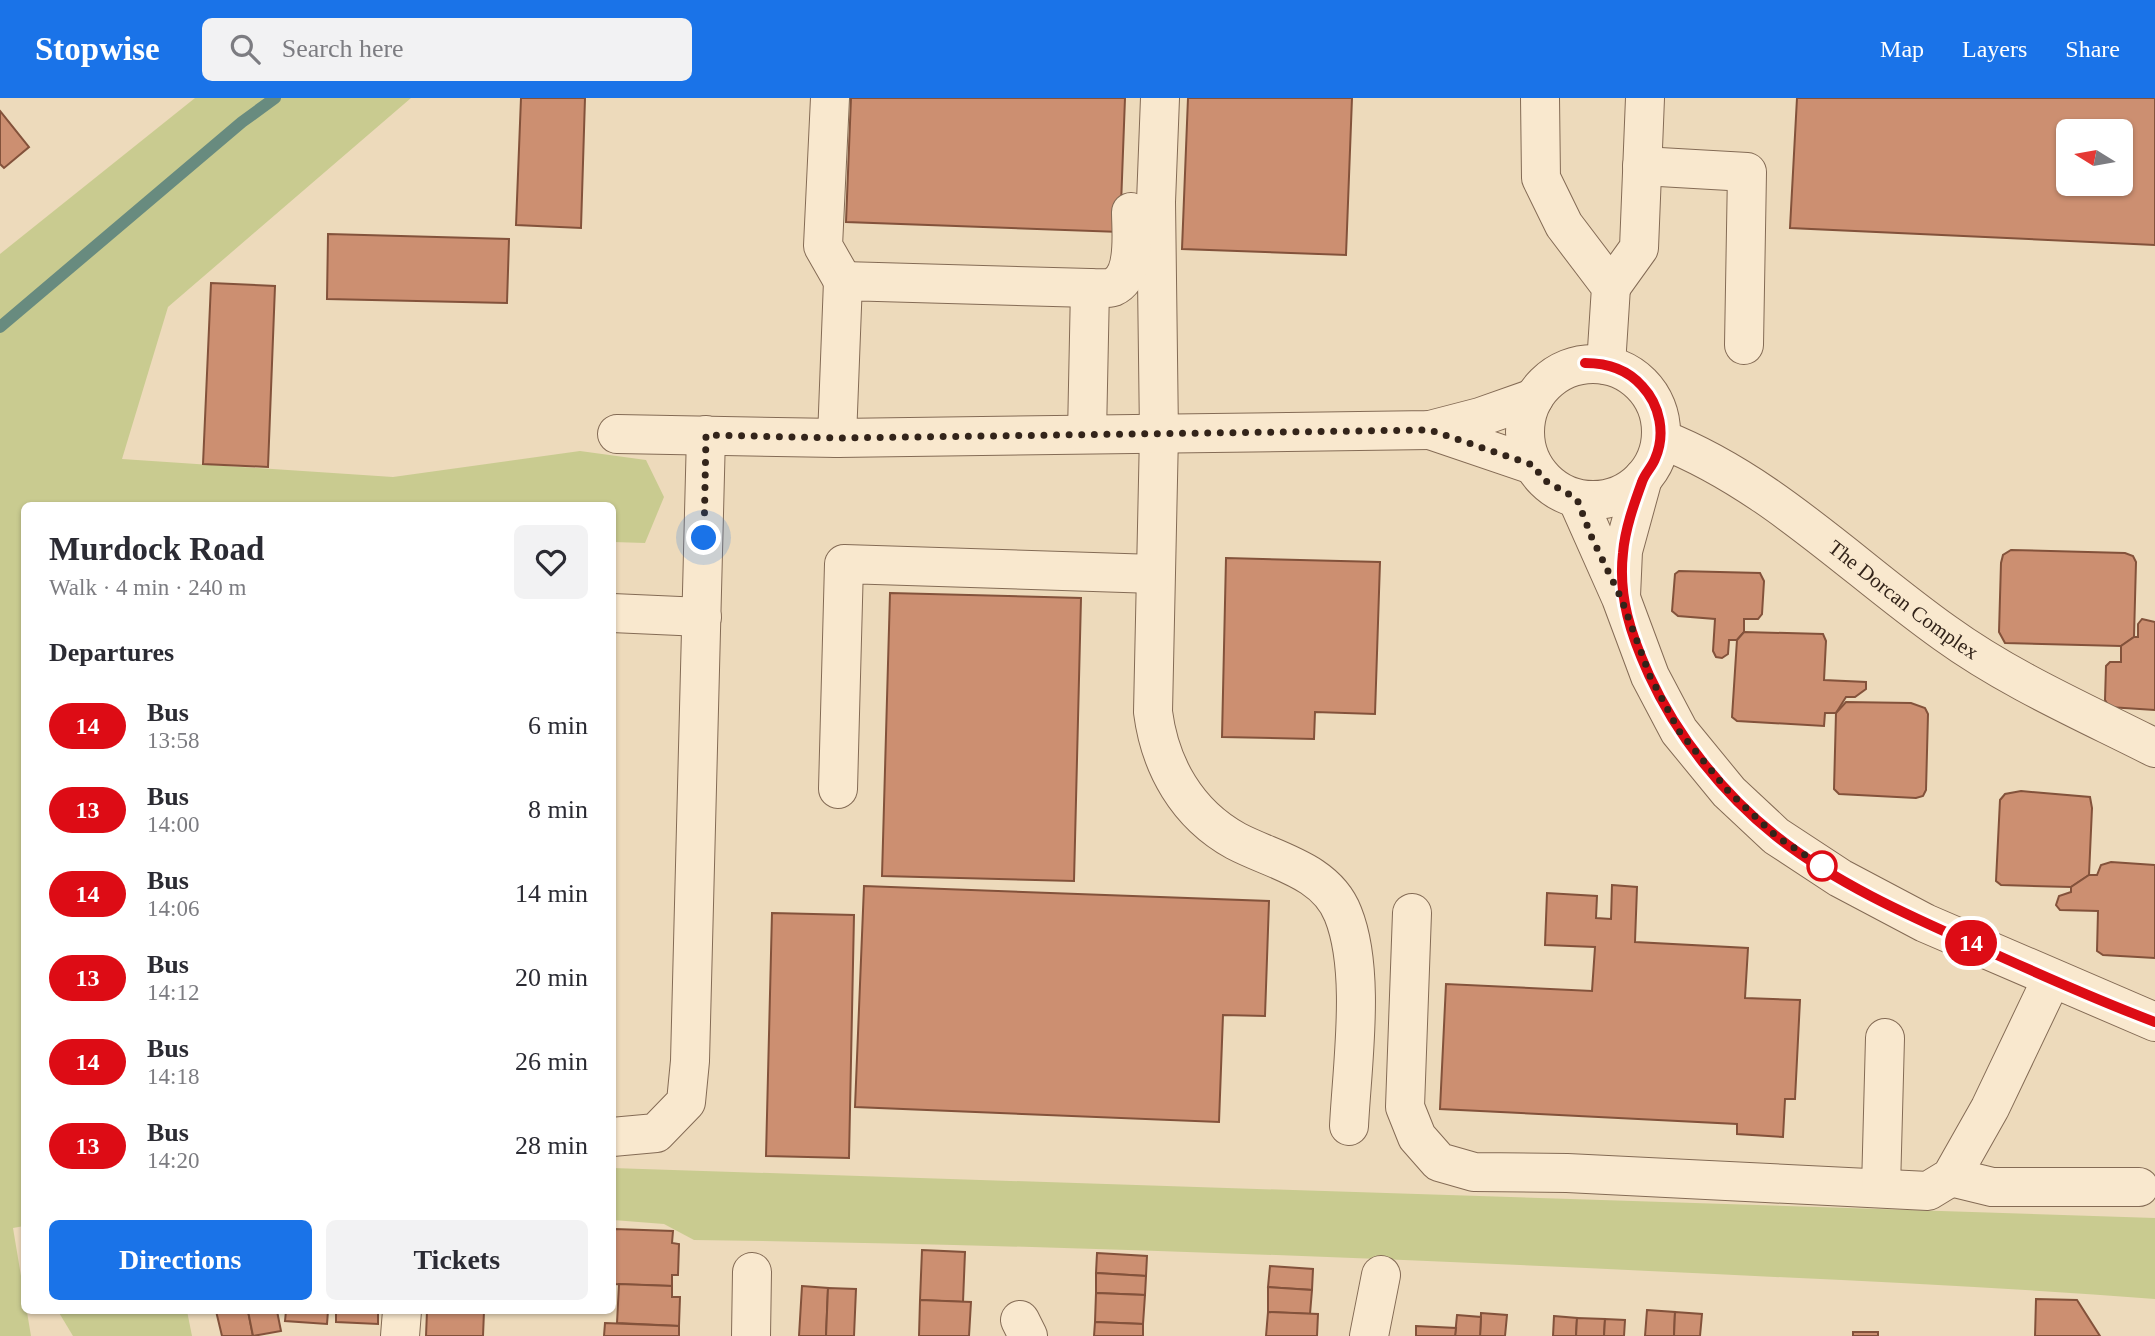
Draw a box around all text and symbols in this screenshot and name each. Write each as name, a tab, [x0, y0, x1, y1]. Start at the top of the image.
search box	[202, 18, 692, 81]
icon: search	[226, 30, 264, 68]
text: Stopwise	[35, 31, 160, 67]
text: Search here	[282, 34, 404, 63]
text: Map	[1880, 36, 1924, 62]
text: Layers	[1962, 36, 2027, 62]
text: Share	[2065, 36, 2120, 62]
north arrow	[2056, 119, 2133, 196]
map controls	[2056, 119, 2133, 196]
your location	[686, 520, 721, 555]
button: heart	[514, 525, 588, 599]
text: Murdock Road	[49, 531, 264, 567]
street label: The Dorcan Complex	[1824, 535, 1983, 665]
text: Walk · 4 min · 240 m	[49, 575, 246, 600]
text: Departures	[49, 638, 174, 667]
text: Bus	[147, 698, 189, 727]
text: 6 min	[528, 711, 588, 740]
text: 14	[76, 713, 100, 739]
text: 13:58	[147, 728, 199, 753]
text: Bus	[147, 782, 189, 811]
text: 8 min	[528, 795, 588, 824]
text: 13	[76, 797, 100, 823]
text: 14:00	[147, 812, 199, 837]
unlabelled marker	[1807, 851, 1837, 881]
text: Bus	[147, 866, 189, 895]
text: 14 min	[515, 879, 588, 908]
text: 14	[76, 881, 100, 907]
text: 14:06	[147, 896, 199, 921]
line badge: 14	[1940, 920, 2002, 966]
text: 14	[1959, 930, 1983, 956]
text: Bus	[147, 950, 189, 979]
text: 20 min	[515, 963, 588, 992]
text: 13	[76, 965, 100, 991]
text: 14:12	[147, 980, 199, 1005]
text: Bus	[147, 1034, 189, 1063]
text: 26 min	[515, 1047, 588, 1076]
text: 14	[76, 1049, 100, 1075]
text: 14:18	[147, 1064, 199, 1089]
text: Bus	[147, 1118, 189, 1147]
text: 28 min	[515, 1131, 588, 1160]
text: 13	[76, 1133, 100, 1159]
text: 14:20	[147, 1148, 199, 1173]
button: Directions	[49, 1220, 312, 1300]
button: Tickets	[326, 1220, 588, 1300]

